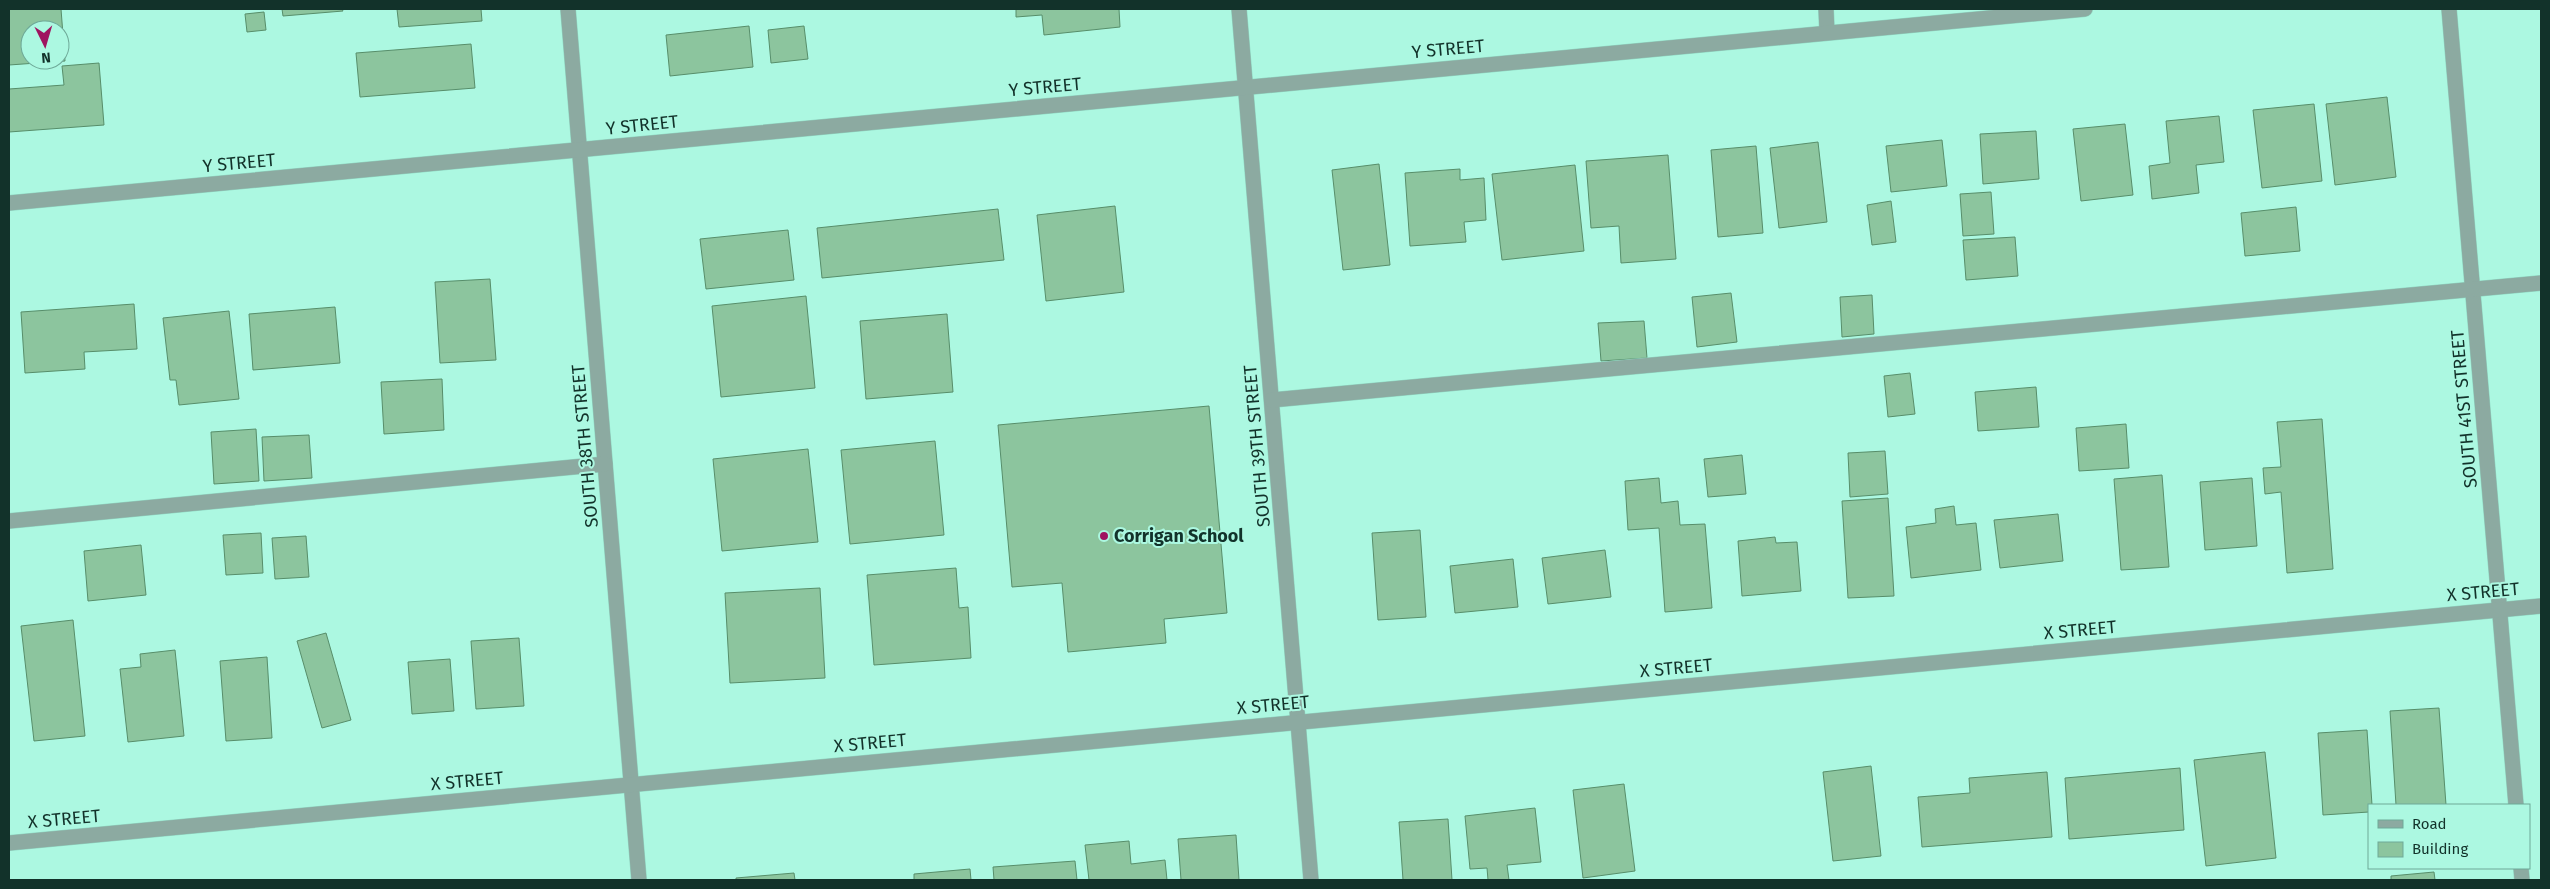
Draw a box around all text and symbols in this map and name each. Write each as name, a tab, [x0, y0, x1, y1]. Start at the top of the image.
north arrow	[20, 20, 70, 70]
street label: Y STREET	[1411, 35, 1486, 63]
text: N	[41, 49, 51, 66]
street label: Y STREET	[1008, 73, 1083, 101]
street label: Y STREET	[605, 110, 680, 140]
street label: Y STREET	[202, 149, 277, 177]
street label: SOUTH 41ST STREET	[2446, 328, 2482, 489]
street label: SOUTH 38TH STREET	[567, 363, 603, 528]
street label: SOUTH 39TH STREET	[1239, 363, 1275, 528]
place label: Corrigan School	[1114, 525, 1244, 547]
marker: Corrigan School	[1098, 530, 1110, 542]
street label: X STREET	[2446, 578, 2521, 606]
street label: X STREET	[2043, 616, 2118, 644]
street label: X STREET	[1639, 654, 1714, 682]
street label: X STREET	[1236, 691, 1311, 719]
street label: X STREET	[833, 729, 908, 757]
street label: X STREET	[430, 767, 505, 795]
legend	[2368, 804, 2530, 869]
street label: X STREET	[27, 805, 102, 833]
text: Road	[2412, 815, 2447, 833]
text: Building	[2412, 840, 2468, 858]

